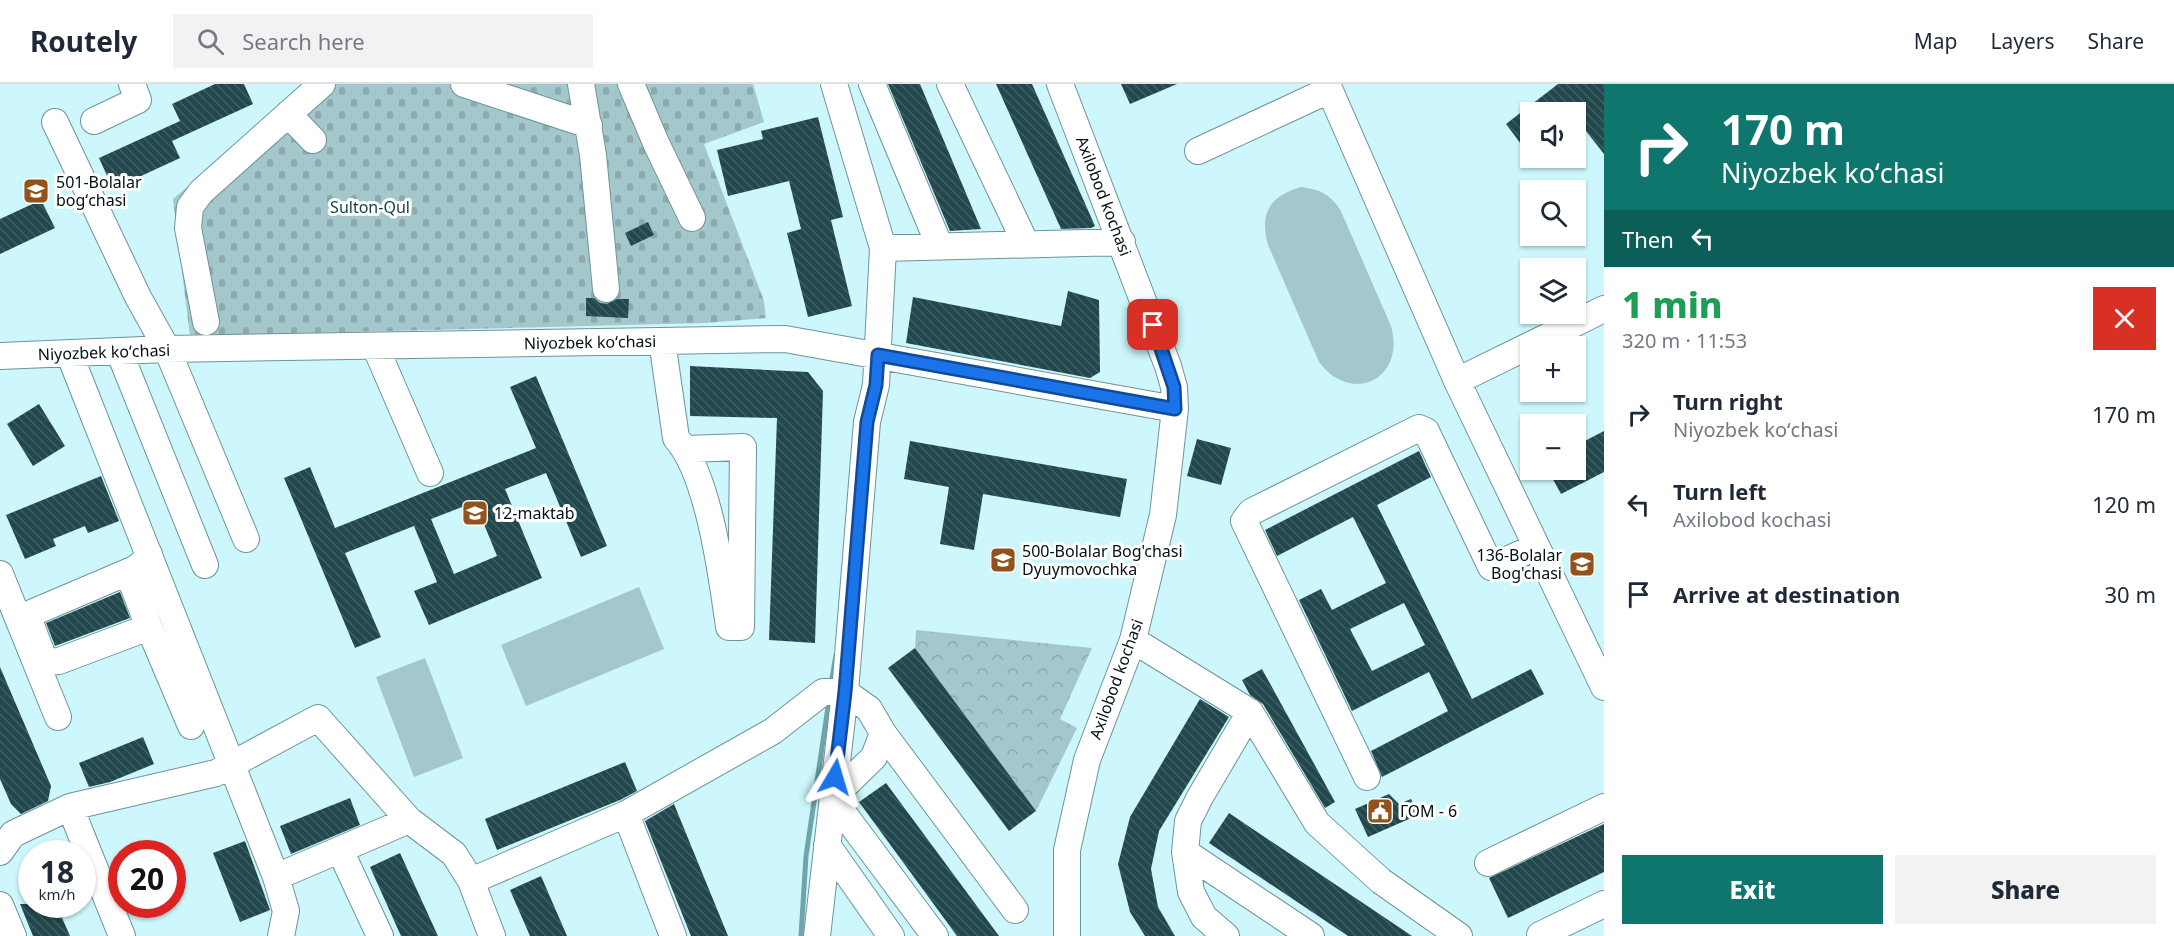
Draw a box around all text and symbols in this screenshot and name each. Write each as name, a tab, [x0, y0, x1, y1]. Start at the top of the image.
search box	[173, 14, 593, 68]
text: Routely	[30, 22, 137, 60]
icon: search	[194, 25, 227, 58]
text: Search here	[242, 26, 365, 56]
text: Map	[1914, 27, 1958, 55]
text: Layers	[1991, 27, 2055, 55]
text: Share	[2088, 27, 2144, 55]
text: 170 m	[1721, 100, 1845, 157]
map controls	[1520, 102, 1586, 480]
button: sound	[1520, 102, 1586, 168]
icon: right	[1622, 108, 1700, 186]
street label: Axilobod kochasi	[1071, 133, 1137, 259]
text: Niyozbek koʻchasi	[1721, 154, 1944, 191]
place label: 501-Bolalar bogʻchasi	[56, 171, 142, 211]
school or university icon: 501-Bolalar bogʻchasi	[21, 176, 51, 206]
button: search	[1520, 180, 1586, 246]
park label: Sulton-Qul	[330, 196, 410, 218]
icon: left	[1686, 222, 1719, 255]
text: Then	[1622, 224, 1674, 254]
button: layers	[1520, 258, 1586, 324]
text: 1 min	[1622, 280, 1723, 329]
button: close	[2093, 287, 2156, 350]
pin	[1127, 299, 1178, 350]
icon: arrive	[1136, 308, 1169, 341]
text: 320 m · 11:53	[1622, 327, 1747, 354]
street label: Niyozbek koʻchasi	[524, 330, 656, 354]
button: +	[1520, 336, 1586, 402]
street label: Niyozbek koʻchasi	[37, 339, 171, 365]
text: Turn right	[1673, 386, 1783, 416]
icon: right	[1622, 398, 1655, 431]
text: 170 m	[2092, 399, 2156, 429]
button: −	[1520, 414, 1586, 480]
text: Niyozbek koʻchasi	[1673, 416, 1839, 443]
text: Turn left	[1673, 476, 1767, 506]
icon: left	[1622, 488, 1655, 521]
text: 120 m	[2092, 489, 2156, 519]
school or university icon: 12-maktab	[460, 498, 490, 528]
place label: 12-maktab	[494, 502, 575, 524]
text: Axilobod kochasi	[1673, 506, 1831, 533]
place label: 500-Bolalar Bog'chasi Dyuymovochka	[1022, 540, 1183, 580]
place label: 136-Bolalar Bog'chasi	[1476, 544, 1562, 584]
school or university icon: 500-Bolalar Bog'chasi Dyuymovochka	[988, 545, 1018, 575]
school or university icon: 136-Bolalar Bog'chasi	[1567, 549, 1597, 579]
icon: arrive	[1622, 578, 1655, 611]
text: Arrive at destination	[1673, 579, 1900, 609]
text: 30 m	[2105, 579, 2156, 609]
street label: Axilobod kochasi	[1084, 616, 1148, 742]
position arrow	[803, 745, 867, 809]
public building icon: ГОМ - 6	[1365, 796, 1395, 826]
place label: ГОМ - 6	[1400, 800, 1457, 822]
speed limit sign: 20	[108, 840, 186, 918]
text: 18	[40, 851, 74, 892]
button: Exit	[1622, 855, 1883, 924]
button: Share	[1895, 855, 2156, 924]
text: km/h	[39, 884, 75, 904]

